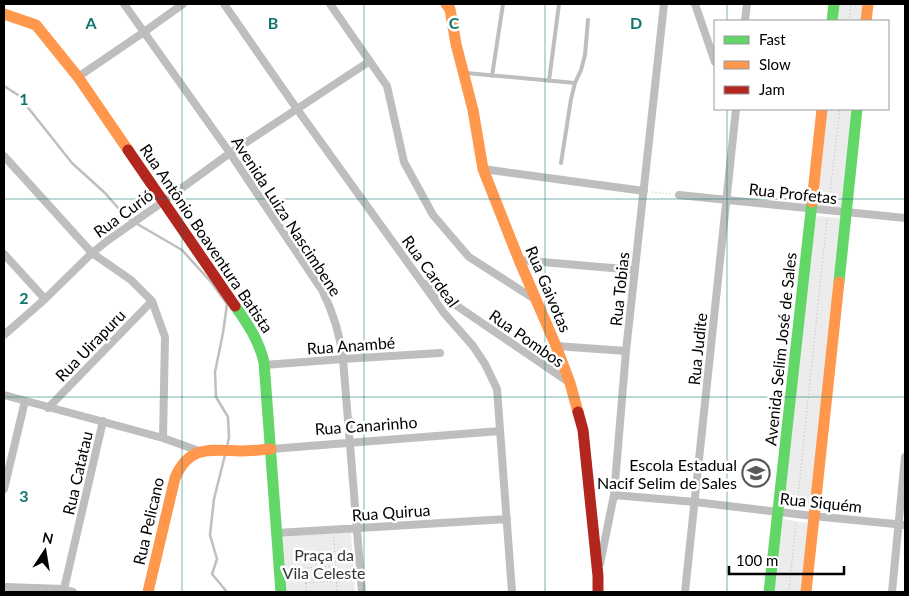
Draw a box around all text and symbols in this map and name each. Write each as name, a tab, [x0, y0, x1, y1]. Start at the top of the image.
text: A	[84, 13, 97, 32]
text: B	[268, 13, 278, 32]
text: C	[449, 13, 460, 32]
text: D	[630, 13, 642, 32]
legend	[714, 20, 889, 110]
text: Fast	[759, 30, 786, 48]
text: Slow	[759, 55, 791, 73]
text: Jam	[759, 80, 785, 98]
text: 1	[19, 89, 29, 108]
street label: Avenida Luiza Nascimbene	[228, 133, 346, 299]
street label: Rua Antônio Boaventura Batista	[137, 140, 277, 336]
street label: Rua Profetas	[748, 179, 838, 207]
street label: Rua Curió	[90, 185, 156, 241]
street label: Rua Cardeal	[399, 231, 463, 311]
street label: Rua Gaivotas	[522, 243, 576, 335]
street label: Rua Tobias	[606, 251, 632, 327]
street label: Avenida Selim José de Sales	[760, 251, 800, 447]
text: 2	[19, 288, 29, 307]
street label: Rua Uirapuru	[51, 305, 129, 385]
street label: Rua Pombos	[486, 305, 568, 371]
street label: Rua Judite	[684, 312, 710, 386]
street label: Rua Anambé	[306, 332, 396, 358]
street label: Rua Canarinho	[314, 412, 418, 438]
street label: Rua Catatau	[58, 429, 96, 517]
place label: Escola Estadual Nacif Selim de Sales	[597, 455, 737, 492]
school or university icon: Escola Estadual Nacif Selim de Sales	[741, 458, 771, 488]
street label: Rua Pelicano	[129, 475, 167, 567]
text: 3	[19, 486, 29, 505]
street label: Rua Siquém	[779, 488, 863, 516]
street label: Rua Quirua	[351, 500, 431, 524]
north arrow	[20, 526, 70, 576]
text: N	[41, 528, 55, 547]
scale bar	[729, 544, 844, 576]
park label: Praça da Vila Celeste	[283, 545, 365, 582]
text: 100 m	[736, 551, 778, 569]

